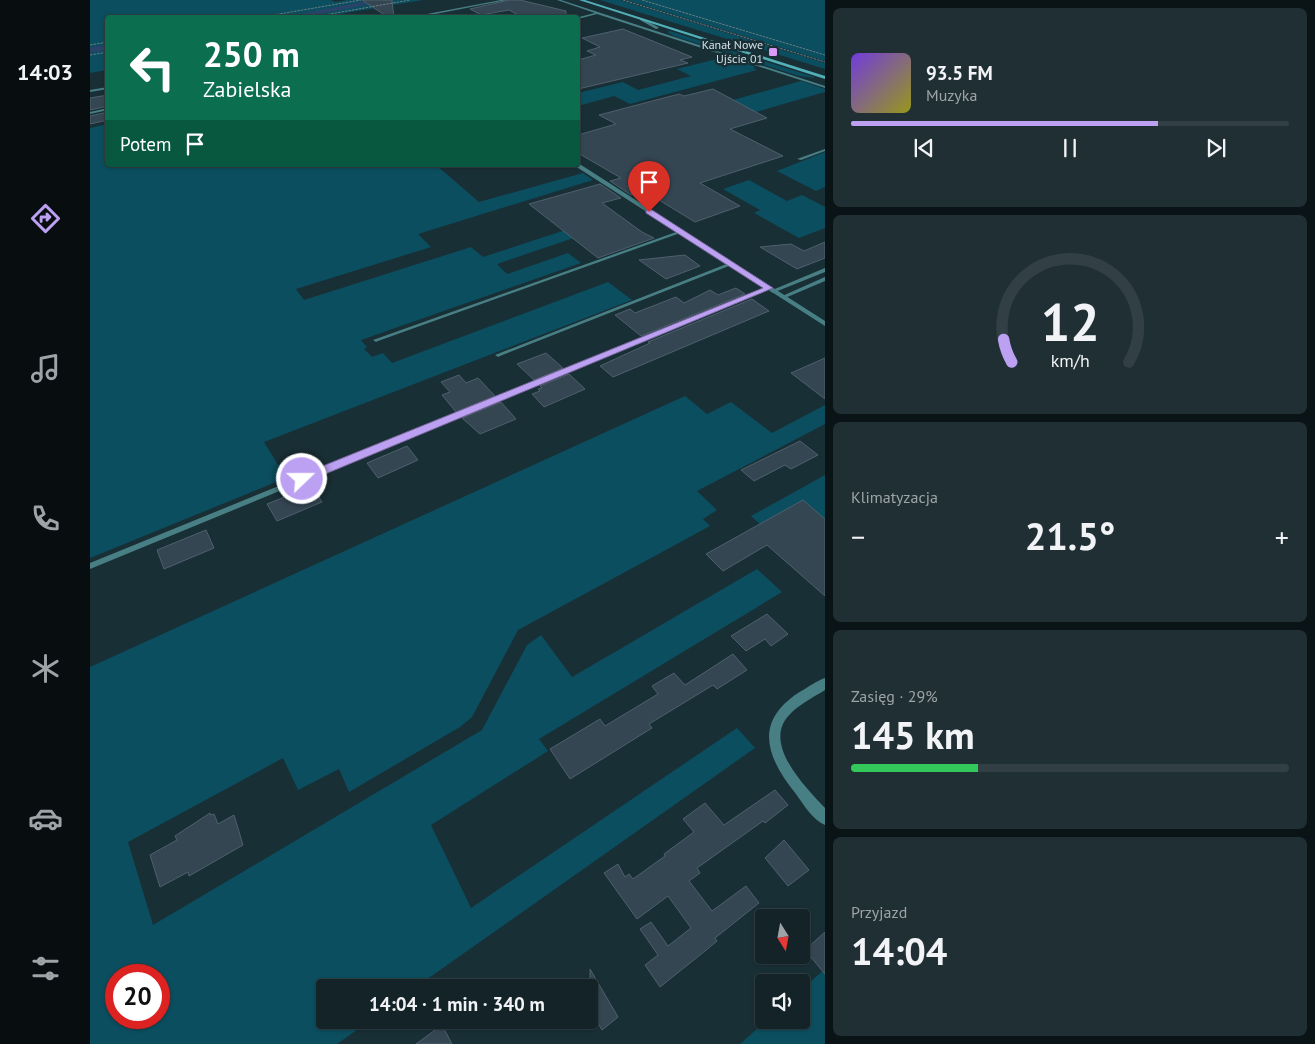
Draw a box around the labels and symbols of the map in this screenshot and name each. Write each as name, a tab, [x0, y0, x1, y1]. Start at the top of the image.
place label: Kanał Nowe Ujście 01	[702, 37, 763, 66]
marker: Kanał Nowe Ujście 01	[767, 46, 779, 58]
pin	[628, 161, 670, 212]
position arrow	[275, 452, 327, 504]
north arrow	[755, 909, 810, 964]
speed limit sign: 20	[105, 964, 170, 1029]

